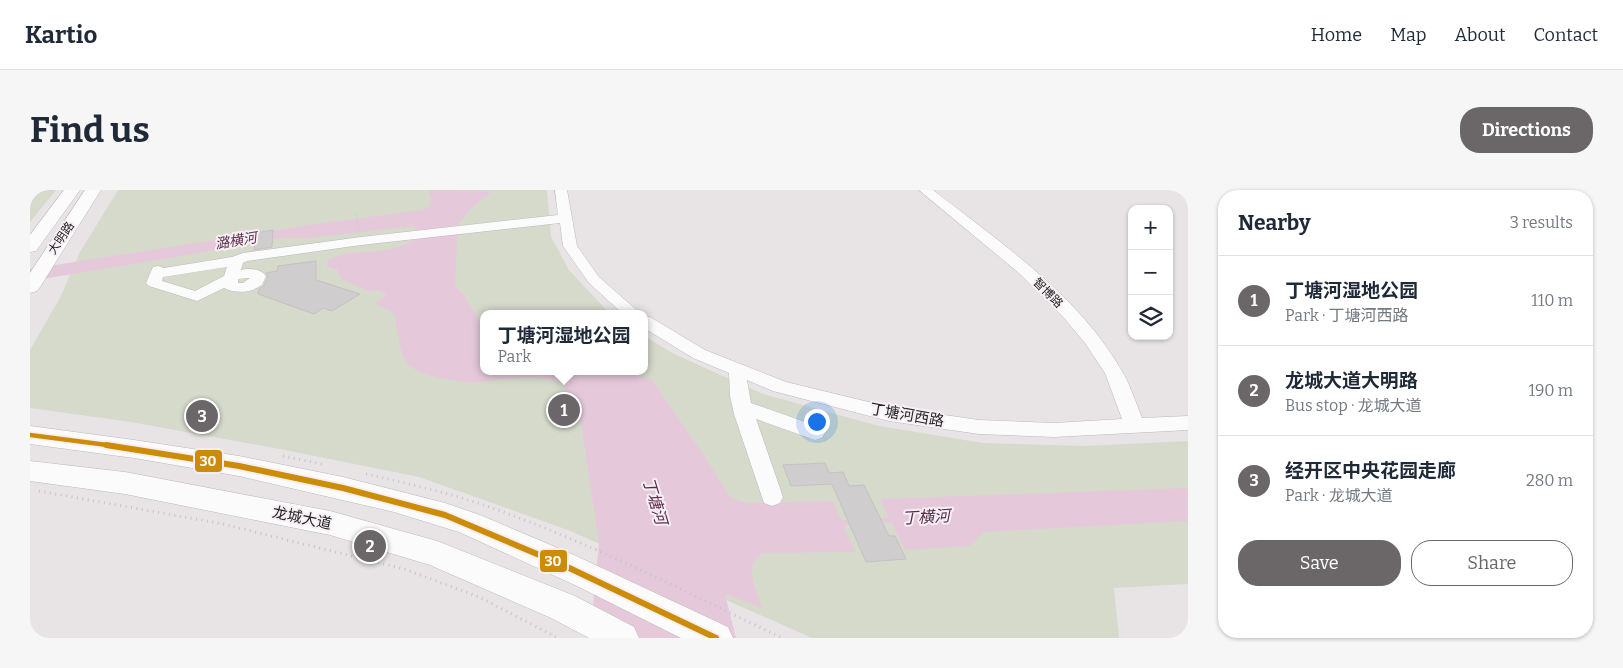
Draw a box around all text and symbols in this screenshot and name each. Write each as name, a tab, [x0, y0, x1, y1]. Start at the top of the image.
text: Kartio	[25, 21, 97, 49]
text: Home	[1311, 24, 1362, 46]
text: Map	[1390, 24, 1426, 46]
text: About	[1454, 24, 1505, 46]
text: Contact	[1533, 24, 1598, 46]
button: Directions	[1460, 107, 1593, 153]
text: Find us	[30, 109, 150, 151]
map controls	[1128, 205, 1173, 340]
button: +	[1128, 205, 1173, 250]
text: Nearby	[1238, 210, 1311, 236]
text: 3 results	[1510, 213, 1573, 232]
street label: 大明路	[45, 219, 77, 257]
water label: 潞横河	[214, 229, 261, 253]
button: −	[1128, 250, 1173, 295]
street label: 智博路	[1030, 275, 1066, 311]
text: 丁塘河湿地公园	[1285, 279, 1418, 302]
text: 1	[1251, 291, 1257, 310]
text: 110 m	[1531, 291, 1573, 310]
button: layers	[1128, 295, 1173, 340]
text: Park · 丁塘河西路	[1285, 306, 1409, 325]
popup	[480, 310, 648, 375]
text: 丁塘河湿地公园	[497, 324, 631, 347]
text: Park	[497, 347, 531, 366]
text: 龙城大道大明路	[1285, 369, 1418, 392]
text: 2	[1249, 381, 1259, 400]
text: 190 m	[1528, 381, 1573, 400]
pin: 1	[548, 391, 580, 429]
text: Bus stop · 龙城大道	[1285, 396, 1422, 415]
pin: 3	[186, 397, 218, 435]
street label: 丁塘河西路	[868, 400, 946, 430]
your location	[804, 409, 830, 435]
line badge: 30	[194, 449, 223, 473]
text: 30	[200, 453, 217, 470]
text: 经开区中央花园走廊	[1285, 459, 1456, 482]
text: 3	[1249, 471, 1259, 490]
text: 280 m	[1526, 471, 1573, 490]
water label: 丁塘河	[639, 475, 672, 530]
text: Park · 龙城大道	[1285, 486, 1393, 505]
street label: 龙城大道	[271, 503, 333, 533]
water label: 丁横河	[902, 506, 953, 528]
pin: 2	[354, 527, 386, 565]
button: Save	[1238, 540, 1401, 586]
button: Share	[1411, 540, 1573, 586]
line badge: 30	[539, 549, 568, 573]
text: 30	[545, 553, 562, 570]

